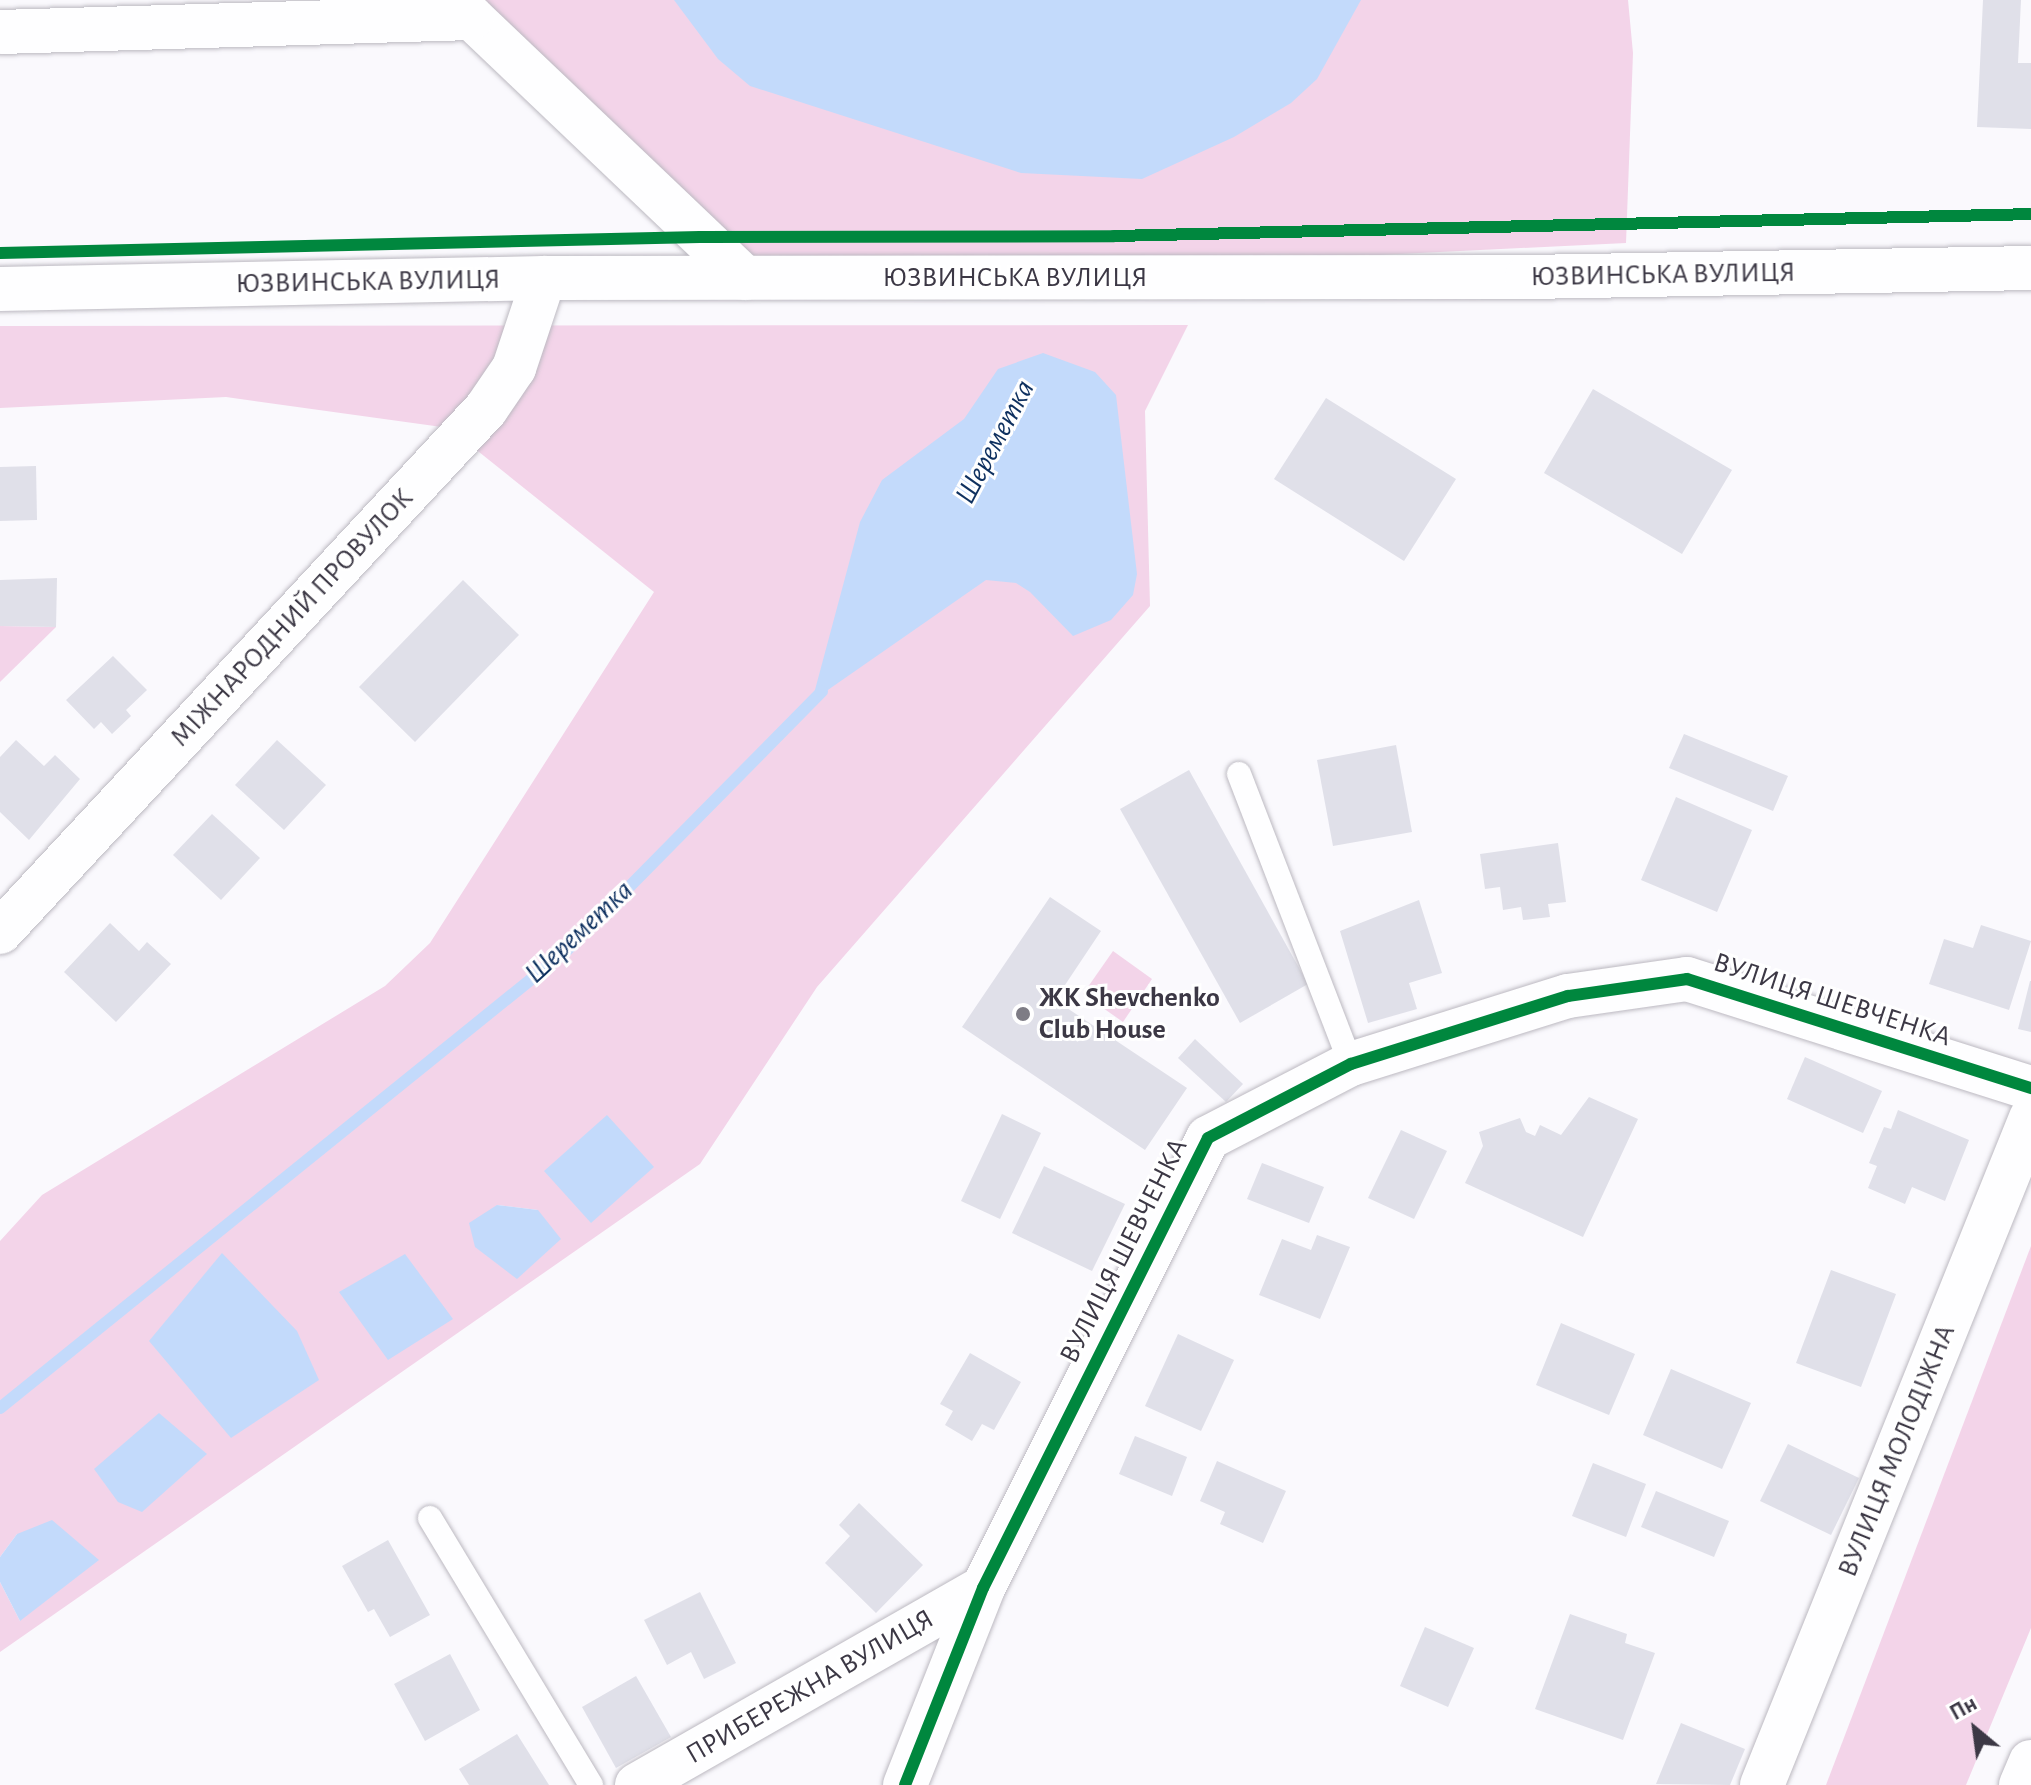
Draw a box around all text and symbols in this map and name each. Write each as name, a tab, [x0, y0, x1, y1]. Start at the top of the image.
street label: ЮЗВИНСЬКА ВУЛИЦЯ	[1530, 256, 1796, 294]
street label: ЮЗВИНСЬКА ВУЛИЦЯ	[883, 261, 1147, 295]
street label: ЮЗВИНСЬКА ВУЛИЦЯ	[235, 263, 501, 301]
water label: Шереметка	[947, 374, 1043, 510]
street label: МІЖНАРОДНИЙ ПРОВУЛОК	[164, 482, 420, 754]
water label: Шереметка	[517, 873, 641, 991]
street label: ВУЛИЦЯ ШЕВЧЕНКА	[1709, 946, 1955, 1054]
place label: ЖК Shevchenko Club House	[1039, 981, 1220, 1047]
marker: ЖК Shevchenko Club House	[1014, 1005, 1032, 1023]
street label: ВУЛИЦЯ ШЕВЧЕНКА	[1053, 1133, 1195, 1369]
street label: ВУЛИЦЯ МОЛОДІЖНА	[1831, 1320, 1963, 1582]
street label: ПРИБЕРЕЖНА ВУЛИЦЯ	[680, 1602, 940, 1772]
north arrow	[1935, 1689, 2015, 1769]
text: Пн	[1946, 1692, 1980, 1724]

